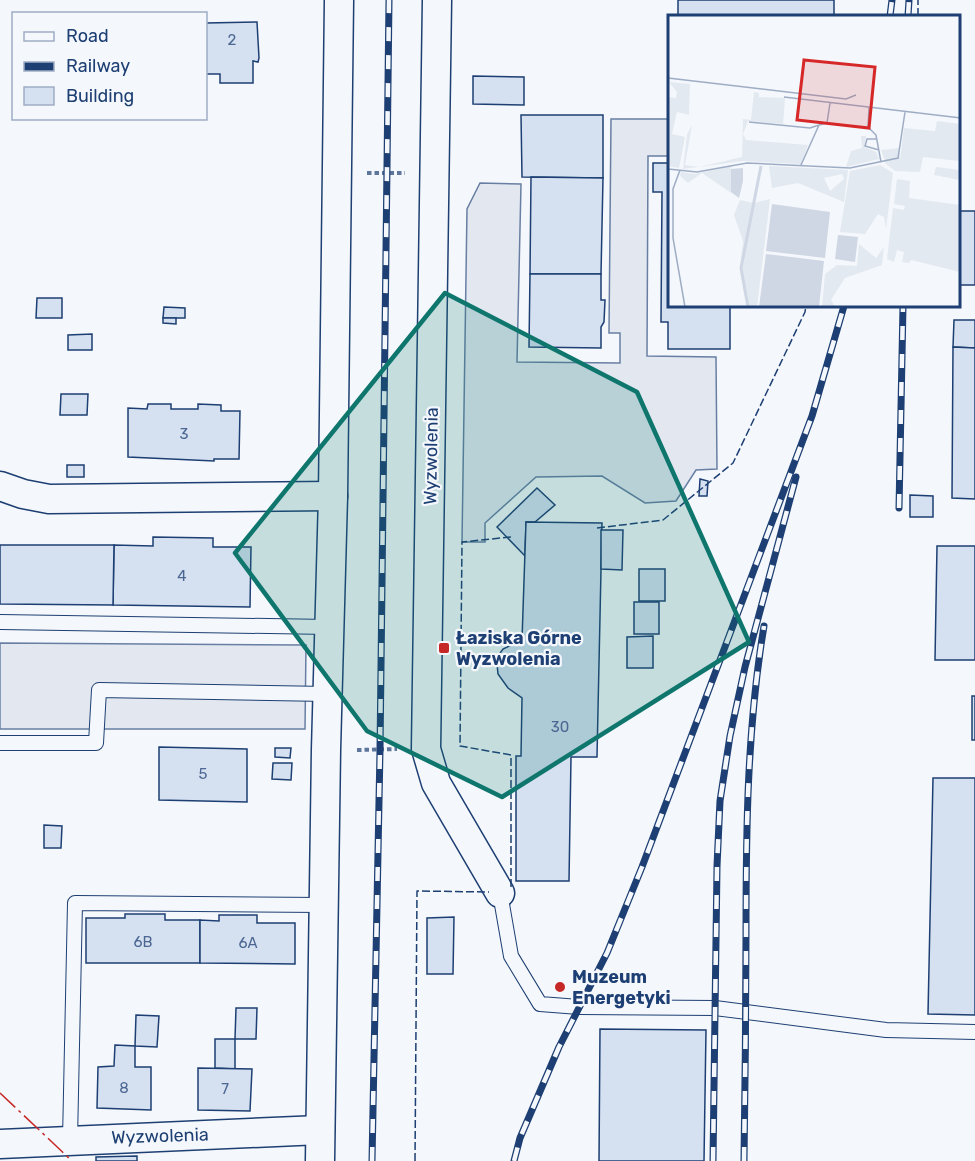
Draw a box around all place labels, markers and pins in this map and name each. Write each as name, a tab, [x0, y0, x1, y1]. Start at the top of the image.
place label: Łaziska Górne Wyzwolenia	[456, 627, 582, 670]
marker: Łaziska Górne Wyzwolenia	[437, 641, 451, 655]
place label: Muzeum Energetyki	[572, 966, 671, 1009]
marker: Muzeum Energetyki	[553, 980, 567, 994]

